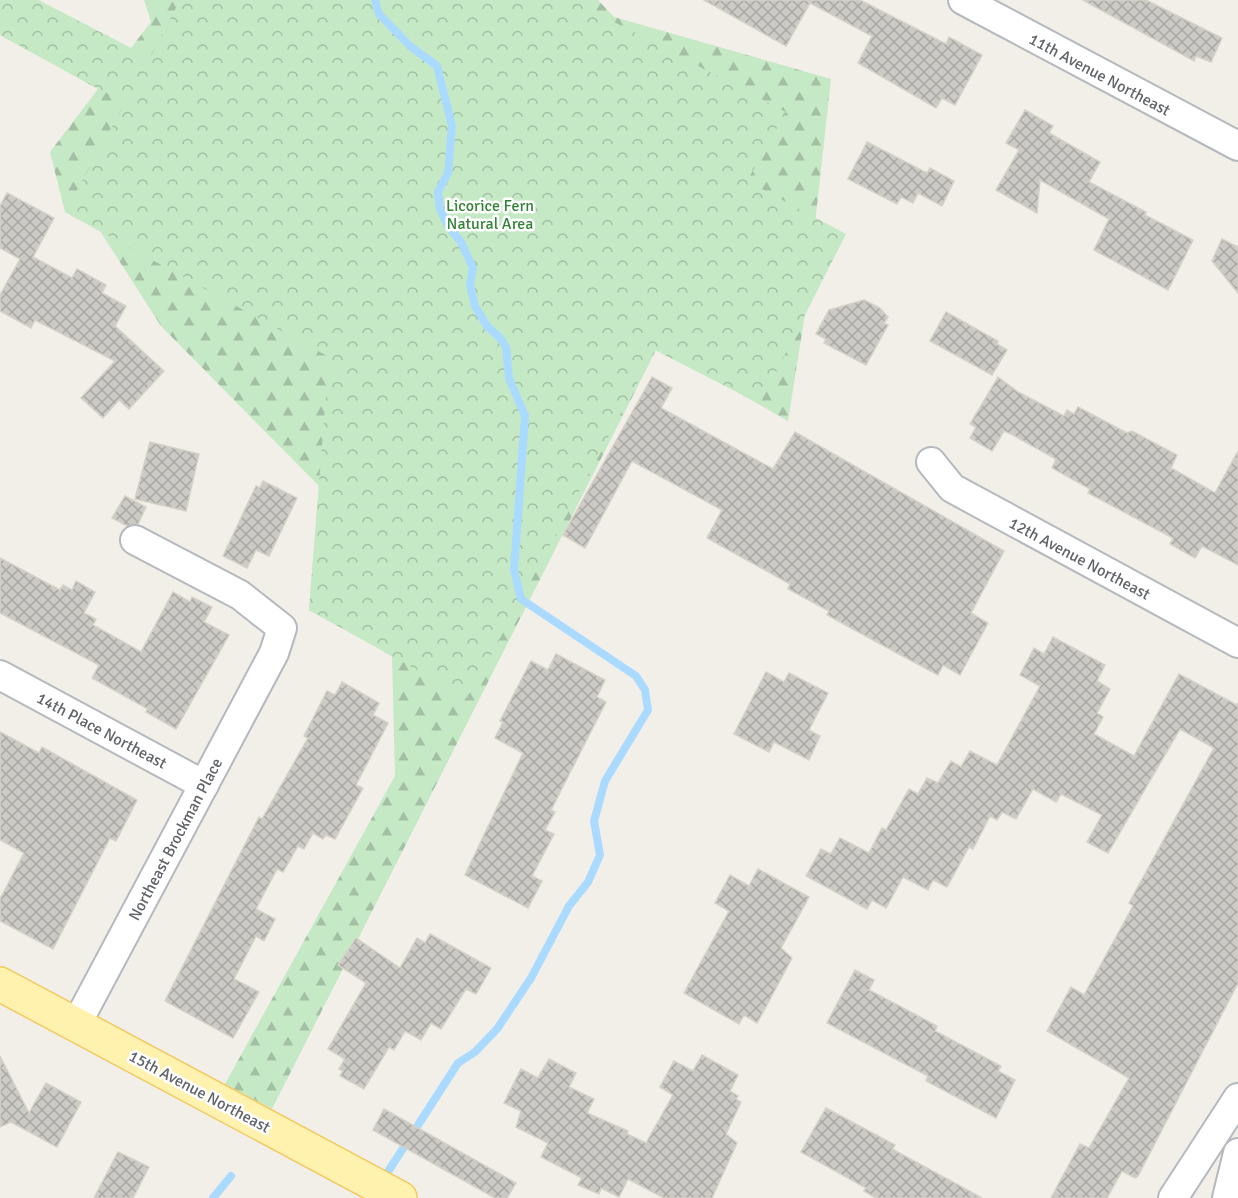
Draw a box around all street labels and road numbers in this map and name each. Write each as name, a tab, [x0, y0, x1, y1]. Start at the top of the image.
street label: 11th Avenue Northeast	[1025, 29, 1174, 121]
street label: 12th Avenue Northeast	[1005, 513, 1154, 605]
street label: 14th Place Northeast	[33, 688, 170, 774]
street label: Northeast Brockman Place	[124, 755, 227, 924]
street label: 15th Avenue Northeast	[125, 1046, 274, 1138]

